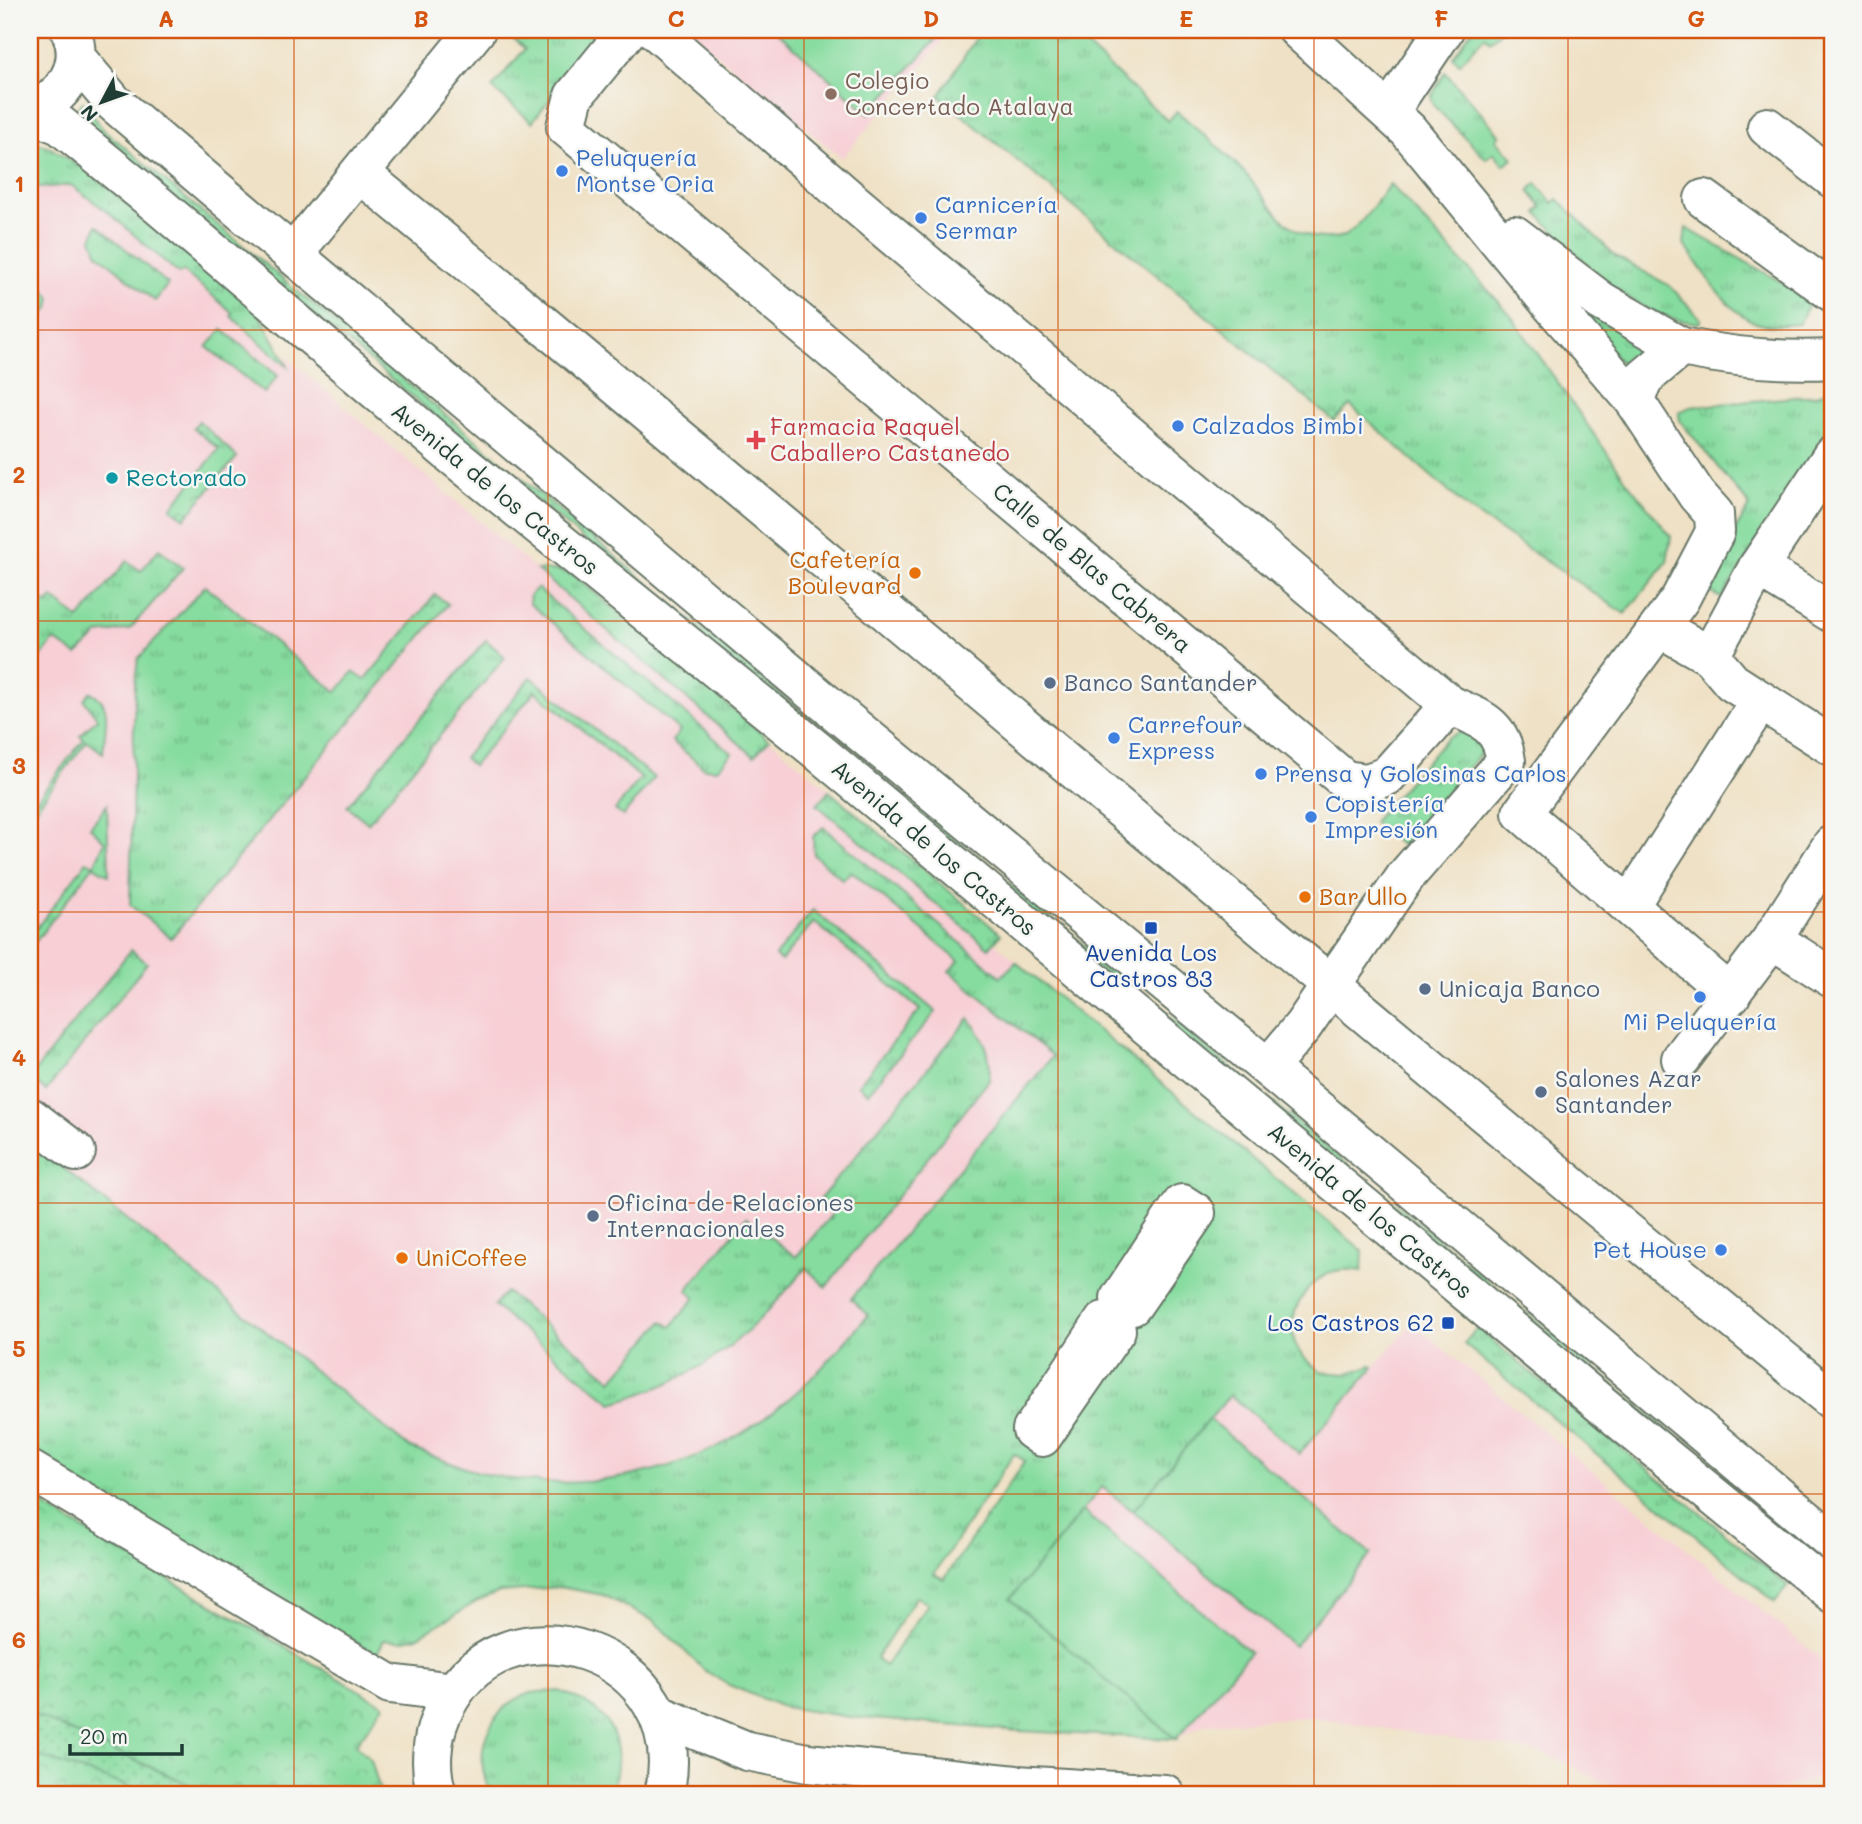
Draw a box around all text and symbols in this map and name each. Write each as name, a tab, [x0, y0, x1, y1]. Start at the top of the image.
text: A	[158, 3, 174, 33]
text: B	[413, 3, 429, 33]
text: C	[667, 3, 685, 33]
text: D	[923, 3, 939, 33]
text: E	[1179, 3, 1193, 33]
text: F	[1434, 3, 1448, 33]
text: G	[1687, 3, 1705, 33]
place label: Colegio Concertado Atalaya	[845, 65, 1074, 121]
north arrow	[66, 66, 136, 136]
marker: Colegio Concertado Atalaya	[823, 86, 839, 102]
text: N	[75, 100, 103, 127]
place label: Peluquería Montse Oria	[576, 142, 715, 198]
marker: Peluquería Montse Oria	[554, 163, 570, 179]
text: 1	[14, 168, 24, 198]
place label: Carnicería Sermar	[935, 189, 1058, 245]
marker: Carnicería Sermar	[913, 210, 929, 226]
street label: Avenida de los Castros	[386, 395, 606, 581]
place label: Calzados Bimbi	[1192, 410, 1364, 440]
place label: Farmacia Raquel Caballero Castanedo	[770, 411, 1010, 467]
marker: Calzados Bimbi	[1170, 418, 1186, 434]
marker: Farmacia Raquel Caballero Castanedo	[748, 432, 764, 448]
text: 2	[13, 459, 25, 489]
place label: Rectorado	[126, 462, 246, 492]
marker: Rectorado	[104, 470, 120, 486]
street label: Calle de Blas Cabrera	[987, 475, 1198, 659]
place label: Cafetería Boulevard	[788, 544, 901, 600]
marker: Cafetería Boulevard	[907, 565, 923, 581]
place label: Banco Santander	[1064, 667, 1257, 697]
marker: Banco Santander	[1042, 675, 1058, 691]
place label: Carrefour Express	[1128, 709, 1243, 765]
marker: Carrefour Express	[1106, 730, 1122, 746]
text: 3	[12, 750, 26, 780]
street label: Avenida de los Castros	[826, 753, 1043, 942]
place label: Prensa y Golosinas Carlos	[1275, 758, 1567, 788]
marker: Prensa y Golosinas Carlos	[1253, 766, 1269, 782]
place label: Copistería Impresión	[1325, 788, 1445, 844]
marker: Copistería Impresión	[1303, 809, 1319, 825]
place label: Bar Ullo	[1319, 881, 1407, 911]
marker: Bar Ullo	[1297, 889, 1313, 905]
marker: Avenida Los Castros 83	[1143, 920, 1159, 936]
place label: Avenida Los Castros 83	[1085, 937, 1218, 993]
place label: Unicaja Banco	[1439, 973, 1600, 1003]
marker: Unicaja Banco	[1417, 981, 1433, 997]
marker: Mi Peluquería	[1692, 989, 1708, 1005]
place label: Mi Peluquería	[1623, 1006, 1777, 1036]
text: 4	[12, 1042, 26, 1072]
place label: Salones Azar Santander	[1555, 1063, 1702, 1119]
marker: Salones Azar Santander	[1533, 1084, 1549, 1100]
street label: Avenida de los Castros	[1262, 1116, 1479, 1305]
place label: Oficina de Relaciones Internacionales	[607, 1187, 854, 1243]
marker: Oficina de Relaciones Internacionales	[585, 1208, 601, 1224]
place label: Pet House	[1593, 1234, 1707, 1264]
place label: UniCoffee	[416, 1242, 528, 1272]
marker: Pet House	[1713, 1242, 1729, 1258]
marker: UniCoffee	[394, 1250, 410, 1266]
place label: Los Castros 62	[1267, 1307, 1434, 1337]
marker: Los Castros 62	[1440, 1315, 1456, 1331]
text: 5	[12, 1333, 26, 1363]
text: 6	[12, 1624, 26, 1654]
scale bar	[70, 1712, 182, 1756]
text: 20 m	[80, 1722, 128, 1749]

